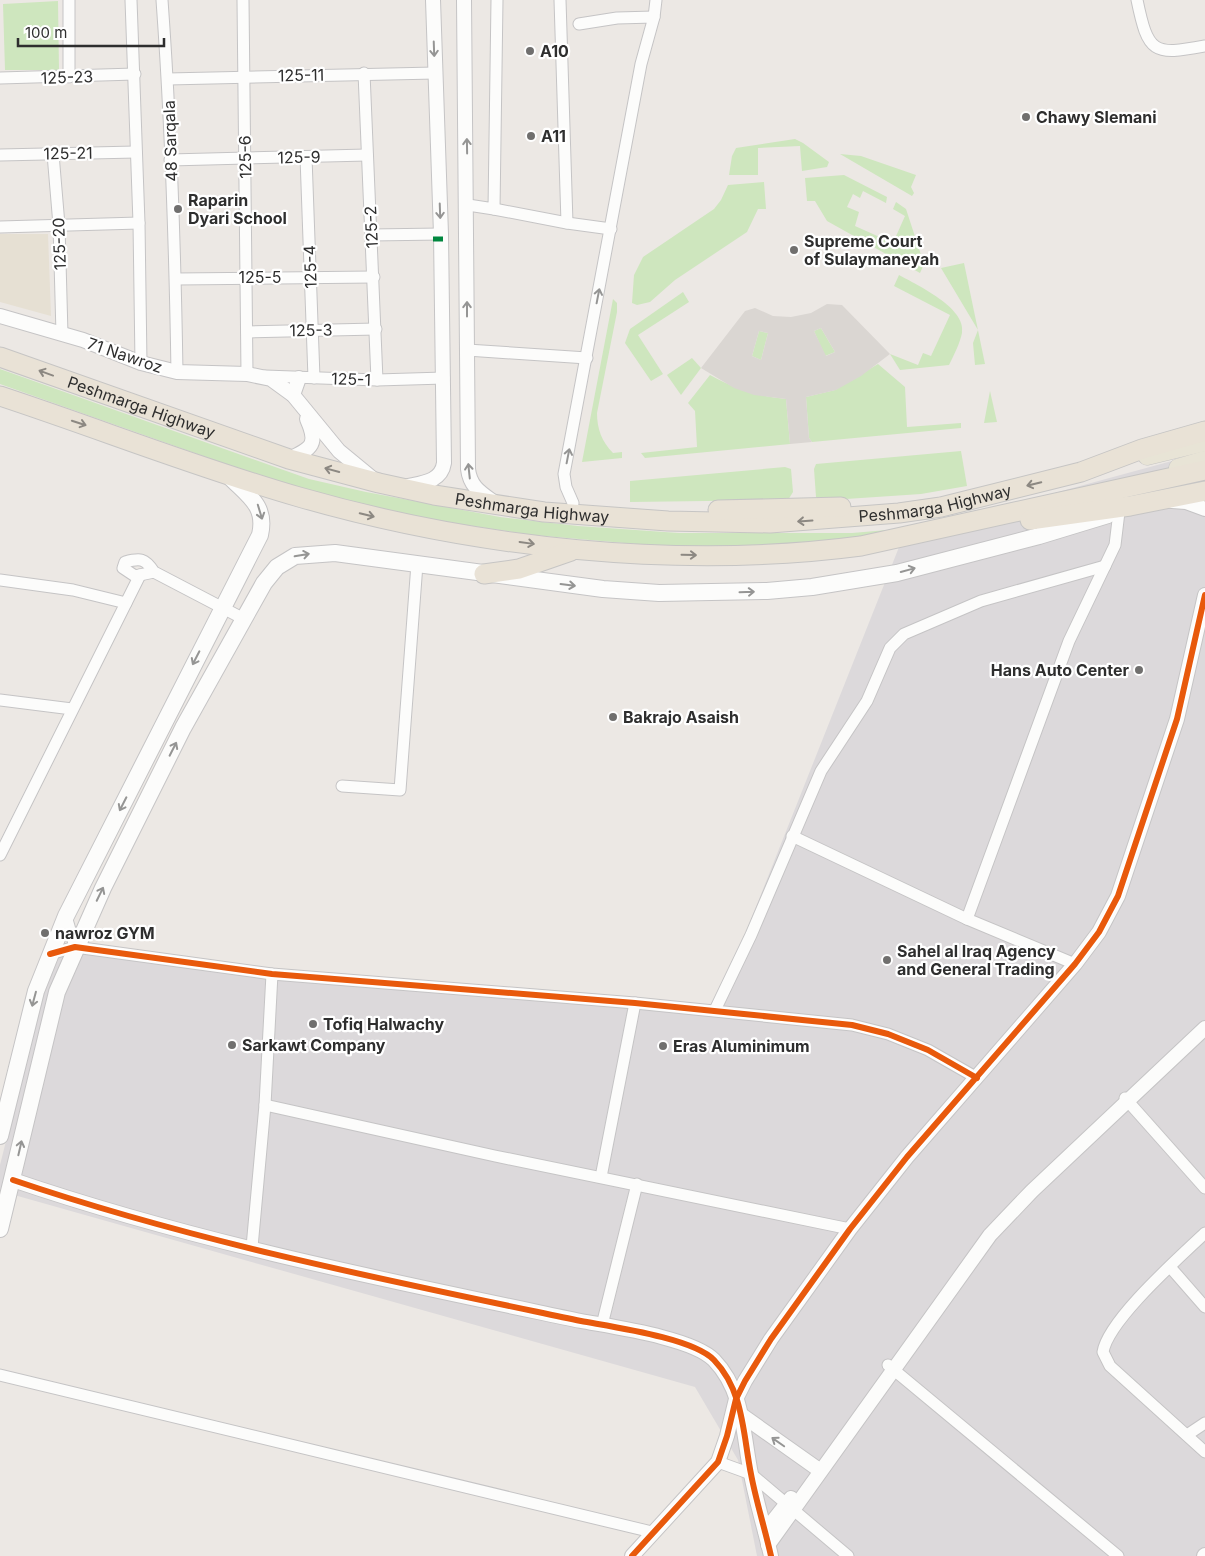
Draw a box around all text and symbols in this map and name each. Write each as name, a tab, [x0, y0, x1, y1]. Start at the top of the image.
scale bar	[18, 15, 164, 47]
text: 100 m	[25, 23, 67, 42]
one-way arrow	[430, 40, 439, 56]
place label: A10	[540, 41, 569, 61]
marker: A10	[524, 45, 536, 57]
street label: 125-11	[278, 65, 324, 85]
street label: 125-23	[40, 66, 94, 88]
street label: 48 Sarqala	[159, 100, 181, 182]
place label: Chawy Slemani	[1036, 107, 1157, 127]
marker: Chawy Slemani	[1020, 111, 1032, 123]
place label: A11	[541, 126, 566, 146]
marker: A11	[525, 130, 537, 142]
street label: 125-6	[235, 135, 255, 179]
one-way arrow	[462, 139, 472, 155]
street label: 125-21	[43, 143, 93, 163]
street label: 125-9	[277, 147, 321, 167]
place label: Raparin Dyari School	[188, 190, 287, 228]
marker: Raparin Dyari School	[172, 203, 184, 215]
one-way arrow	[436, 203, 445, 219]
street label: 125-2	[360, 205, 382, 249]
street label: 125-20	[48, 217, 70, 271]
place label: Supreme Court of Sulaymaneyah	[804, 231, 939, 269]
marker: Supreme Court of Sulaymaneyah	[788, 244, 800, 256]
street label: 125-4	[299, 245, 321, 289]
street label: 125-5	[238, 267, 282, 287]
one-way arrow	[594, 289, 604, 305]
one-way arrow	[462, 301, 472, 318]
street label: 125-3	[289, 320, 333, 340]
street label: 71 Nawroz	[85, 333, 165, 377]
one-way arrow	[39, 368, 54, 377]
street label: 125-1	[331, 368, 371, 390]
street label: Peshmarga Highway	[65, 372, 218, 442]
one-way arrow	[71, 418, 87, 428]
one-way arrow	[563, 448, 573, 464]
one-way arrow	[464, 464, 474, 480]
one-way arrow	[325, 465, 341, 475]
street label: Peshmarga Highway	[858, 480, 1014, 526]
one-way arrow	[1026, 480, 1042, 489]
street label: Peshmarga Highway	[454, 488, 610, 527]
one-way arrow	[255, 504, 265, 520]
one-way arrow	[359, 510, 375, 520]
one-way arrow	[797, 516, 813, 525]
one-way arrow	[519, 538, 535, 548]
one-way arrow	[294, 549, 310, 559]
one-way arrow	[680, 550, 697, 560]
one-way arrow	[899, 565, 915, 574]
one-way arrow	[559, 580, 575, 590]
one-way arrow	[739, 587, 755, 596]
one-way arrow	[191, 651, 201, 666]
place label: Hans Auto Center	[991, 660, 1129, 680]
marker: Hans Auto Center	[1133, 664, 1145, 676]
place label: Bakrajo Asaish	[623, 707, 739, 727]
marker: Bakrajo Asaish	[607, 711, 619, 723]
one-way arrow	[169, 742, 178, 757]
one-way arrow	[118, 796, 127, 811]
one-way arrow	[96, 887, 105, 902]
place label: nawroz GYM	[55, 923, 155, 943]
marker: nawroz GYM	[39, 927, 51, 939]
place label: Sahel al Iraq Agency and General Trading	[897, 941, 1056, 979]
marker: Sahel al Iraq Agency and General Trading	[881, 954, 893, 966]
one-way arrow	[28, 990, 38, 1006]
place label: Tofiq Halwachy	[323, 1014, 444, 1034]
marker: Tofiq Halwachy	[307, 1018, 319, 1030]
place label: Sarkawt Company	[242, 1035, 386, 1055]
place label: Eras Aluminimum	[673, 1036, 810, 1056]
marker: Sarkawt Company	[226, 1039, 238, 1051]
marker: Eras Aluminimum	[657, 1040, 669, 1052]
one-way arrow	[16, 1141, 25, 1157]
one-way arrow	[771, 1436, 785, 1447]

